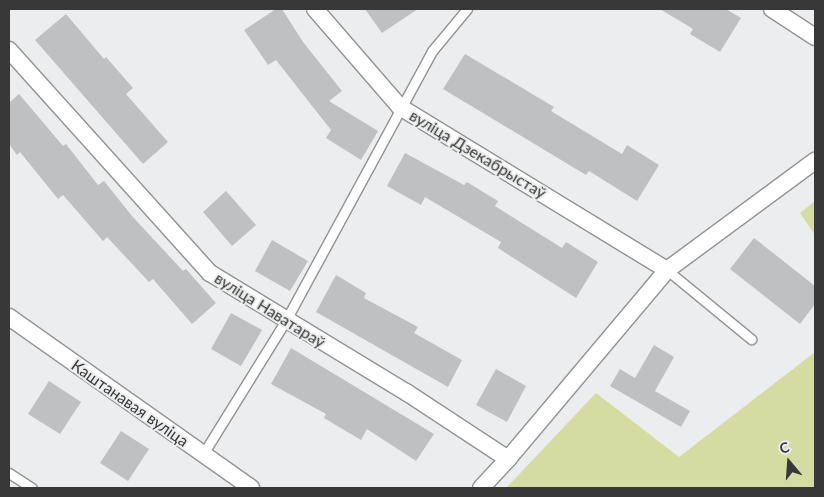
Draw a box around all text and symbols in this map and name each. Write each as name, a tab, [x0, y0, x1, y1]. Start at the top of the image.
street label: вуліца Дзекабрыстаў	[406, 106, 550, 202]
street label: вуліца Наватараў	[211, 268, 329, 352]
street label: Каштанавая вуліца	[68, 355, 192, 451]
north arrow	[764, 437, 814, 487]
text: С	[777, 438, 791, 457]

